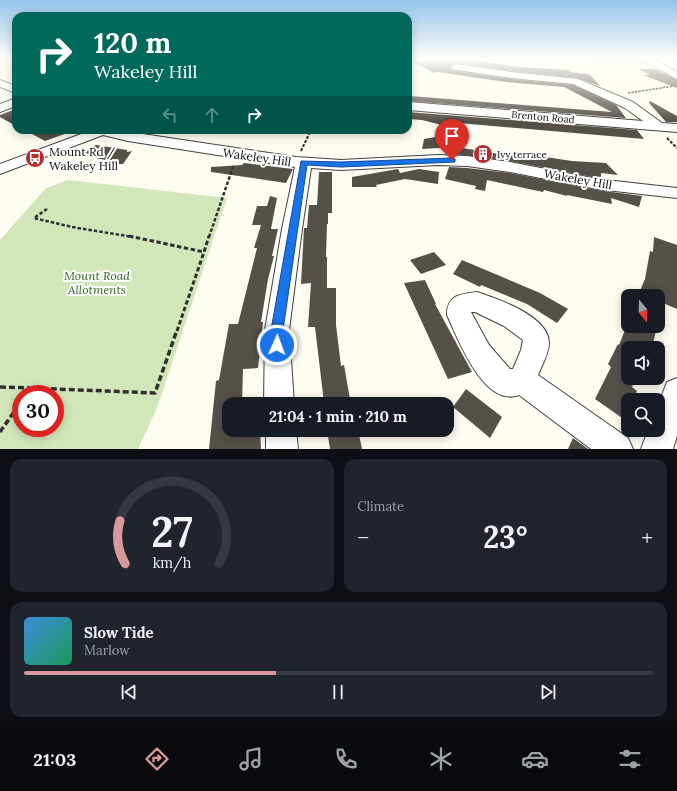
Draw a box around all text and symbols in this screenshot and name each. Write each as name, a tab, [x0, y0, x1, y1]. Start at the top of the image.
text: 120 m	[94, 25, 171, 61]
icon: right	[28, 28, 80, 80]
text: Wakeley Hill	[94, 60, 197, 83]
icon: left	[159, 104, 181, 126]
icon: ahead	[201, 104, 223, 126]
icon: right	[243, 104, 265, 126]
street label: Brenton Road	[511, 108, 575, 126]
pin	[435, 119, 469, 160]
icon: arrive	[441, 125, 463, 147]
building icon: Ivy terrace	[472, 143, 494, 165]
place label: Mount Rd / Wakeley Hill	[49, 144, 118, 173]
street label: Wakeley Hill	[222, 145, 292, 169]
bus stop icon: Mount Rd / Wakeley Hill	[24, 147, 46, 169]
place label: Ivy terrace	[497, 148, 547, 161]
street label: Wakeley Hill	[543, 166, 613, 192]
park label: Mount Road Allotments	[64, 268, 130, 297]
north arrow	[621, 289, 665, 333]
map controls	[621, 289, 665, 437]
position arrow	[256, 324, 298, 366]
button: sound	[621, 341, 665, 385]
speed limit sign: 30	[12, 385, 64, 437]
button: search	[621, 393, 665, 437]
text: 21:04 · 1 min · 210 m	[269, 407, 407, 426]
text: Climate	[358, 498, 404, 515]
text: 27	[151, 504, 193, 557]
text: 23°	[483, 518, 527, 556]
text: −	[358, 523, 369, 551]
text: +	[641, 523, 653, 551]
text: km/h	[152, 553, 191, 572]
text: Slow Tide	[84, 623, 154, 642]
text: Marlow	[84, 642, 130, 659]
icon: previous	[118, 681, 140, 703]
icon: pause	[327, 681, 349, 703]
icon: next	[537, 681, 559, 703]
icon: directions	[143, 745, 171, 773]
icon: music	[237, 745, 265, 773]
icon: phone	[332, 745, 360, 773]
icon: climate	[427, 745, 455, 773]
icon: car	[521, 745, 549, 773]
icon: filters	[616, 745, 644, 773]
text: 21:03	[33, 748, 76, 771]

